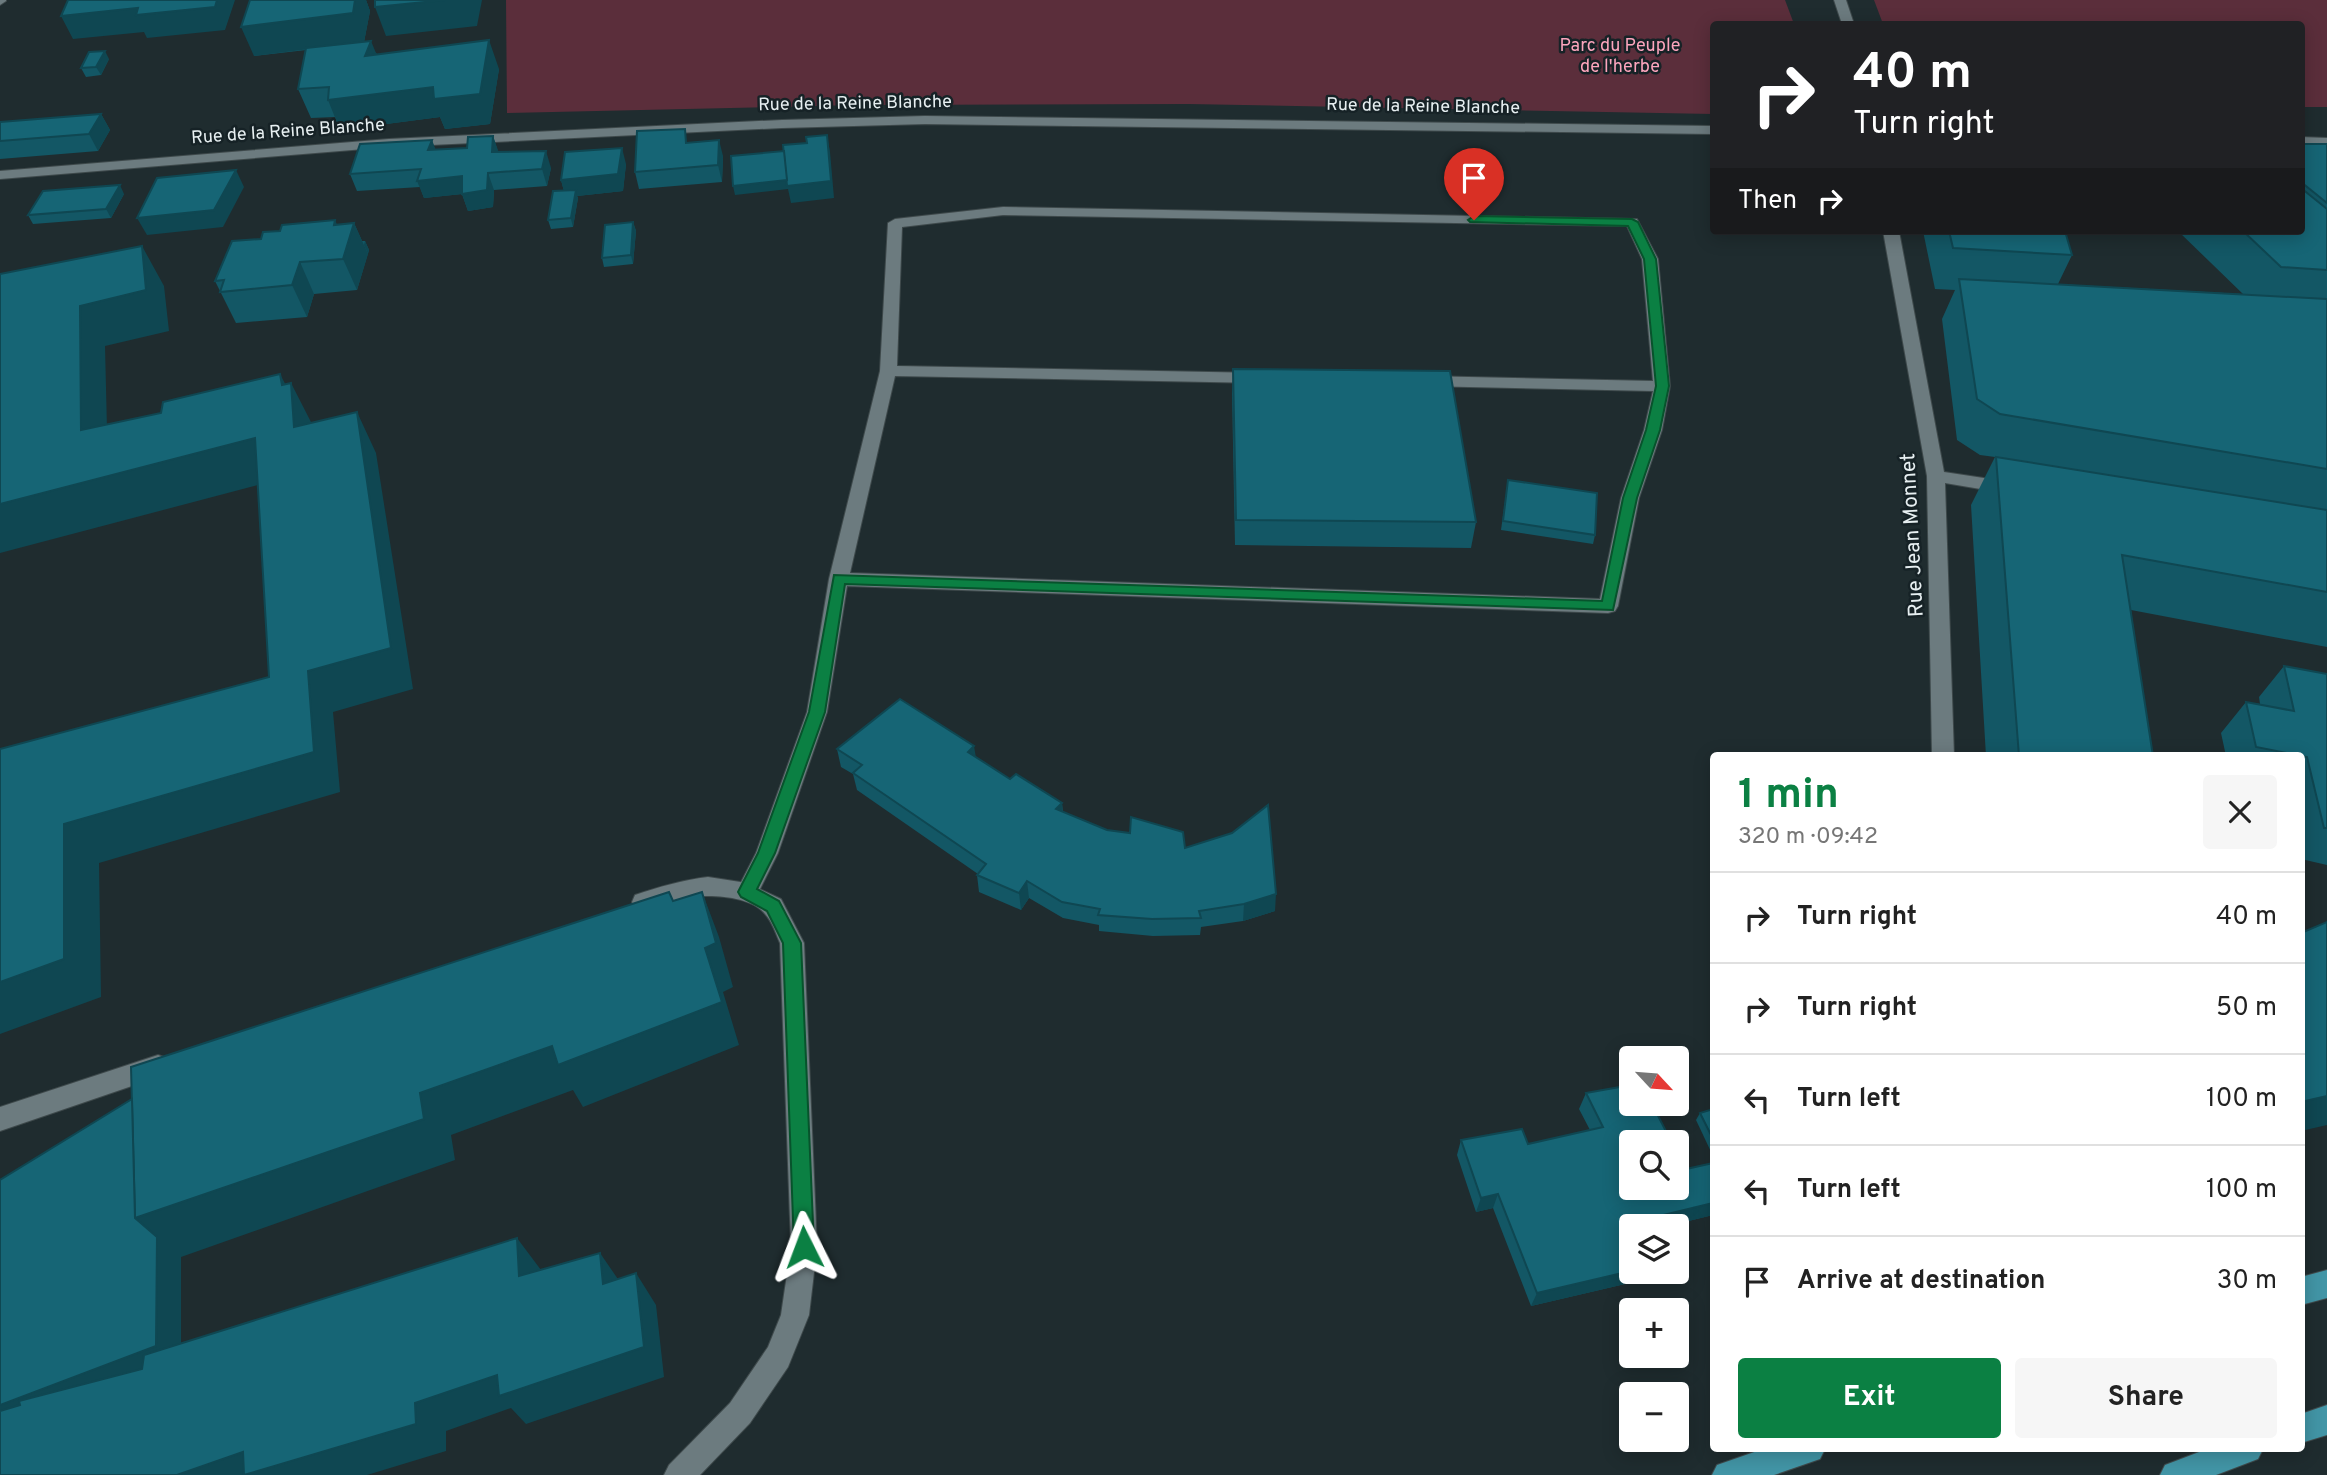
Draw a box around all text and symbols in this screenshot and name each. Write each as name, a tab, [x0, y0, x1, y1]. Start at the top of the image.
park label: Parc du Peuple de l'herbe	[1560, 35, 1680, 79]
text: 40 m	[1853, 44, 1972, 106]
icon: right	[1738, 49, 1829, 140]
street label: Rue de la Reine Blanche	[758, 91, 952, 117]
street label: Rue de la Reine Blanche	[1326, 94, 1520, 120]
text: Turn right	[1853, 105, 1995, 145]
street label: Rue de la Reine Blanche	[190, 114, 386, 150]
pin	[1444, 148, 1504, 220]
icon: arrive	[1455, 159, 1493, 197]
icon: right	[1811, 182, 1849, 220]
text: Then	[1738, 185, 1797, 218]
street label: Rue Jean Monnet	[1895, 452, 1931, 618]
text: 1 min	[1738, 770, 1839, 823]
button: close	[2203, 775, 2277, 849]
text: 320 m · 09:42	[1738, 823, 1878, 852]
icon: right	[1738, 899, 1776, 937]
text: Turn right	[1797, 901, 1917, 934]
text: 40 m	[2216, 901, 2277, 934]
icon: right	[1738, 990, 1776, 1028]
text: Turn right	[1797, 992, 1917, 1025]
text: 50 m	[2216, 992, 2277, 1025]
north arrow	[1619, 1046, 1689, 1116]
map controls	[1619, 1046, 1689, 1452]
icon: left	[1738, 1081, 1776, 1119]
text: Turn left	[1797, 1083, 1901, 1116]
text: 100 m	[2206, 1083, 2277, 1116]
button: search	[1619, 1130, 1689, 1200]
icon: left	[1738, 1172, 1776, 1210]
text: Turn left	[1797, 1174, 1901, 1207]
text: 100 m	[2206, 1174, 2277, 1207]
position arrow	[767, 1210, 841, 1284]
button: layers	[1619, 1214, 1689, 1284]
icon: arrive	[1738, 1263, 1776, 1301]
text: Arrive at destination	[1797, 1265, 2045, 1298]
text: 30 m	[2217, 1265, 2277, 1298]
button: +	[1619, 1298, 1689, 1368]
button: Exit	[1738, 1358, 2001, 1438]
button: Share	[2015, 1358, 2277, 1438]
button: −	[1619, 1382, 1689, 1452]

